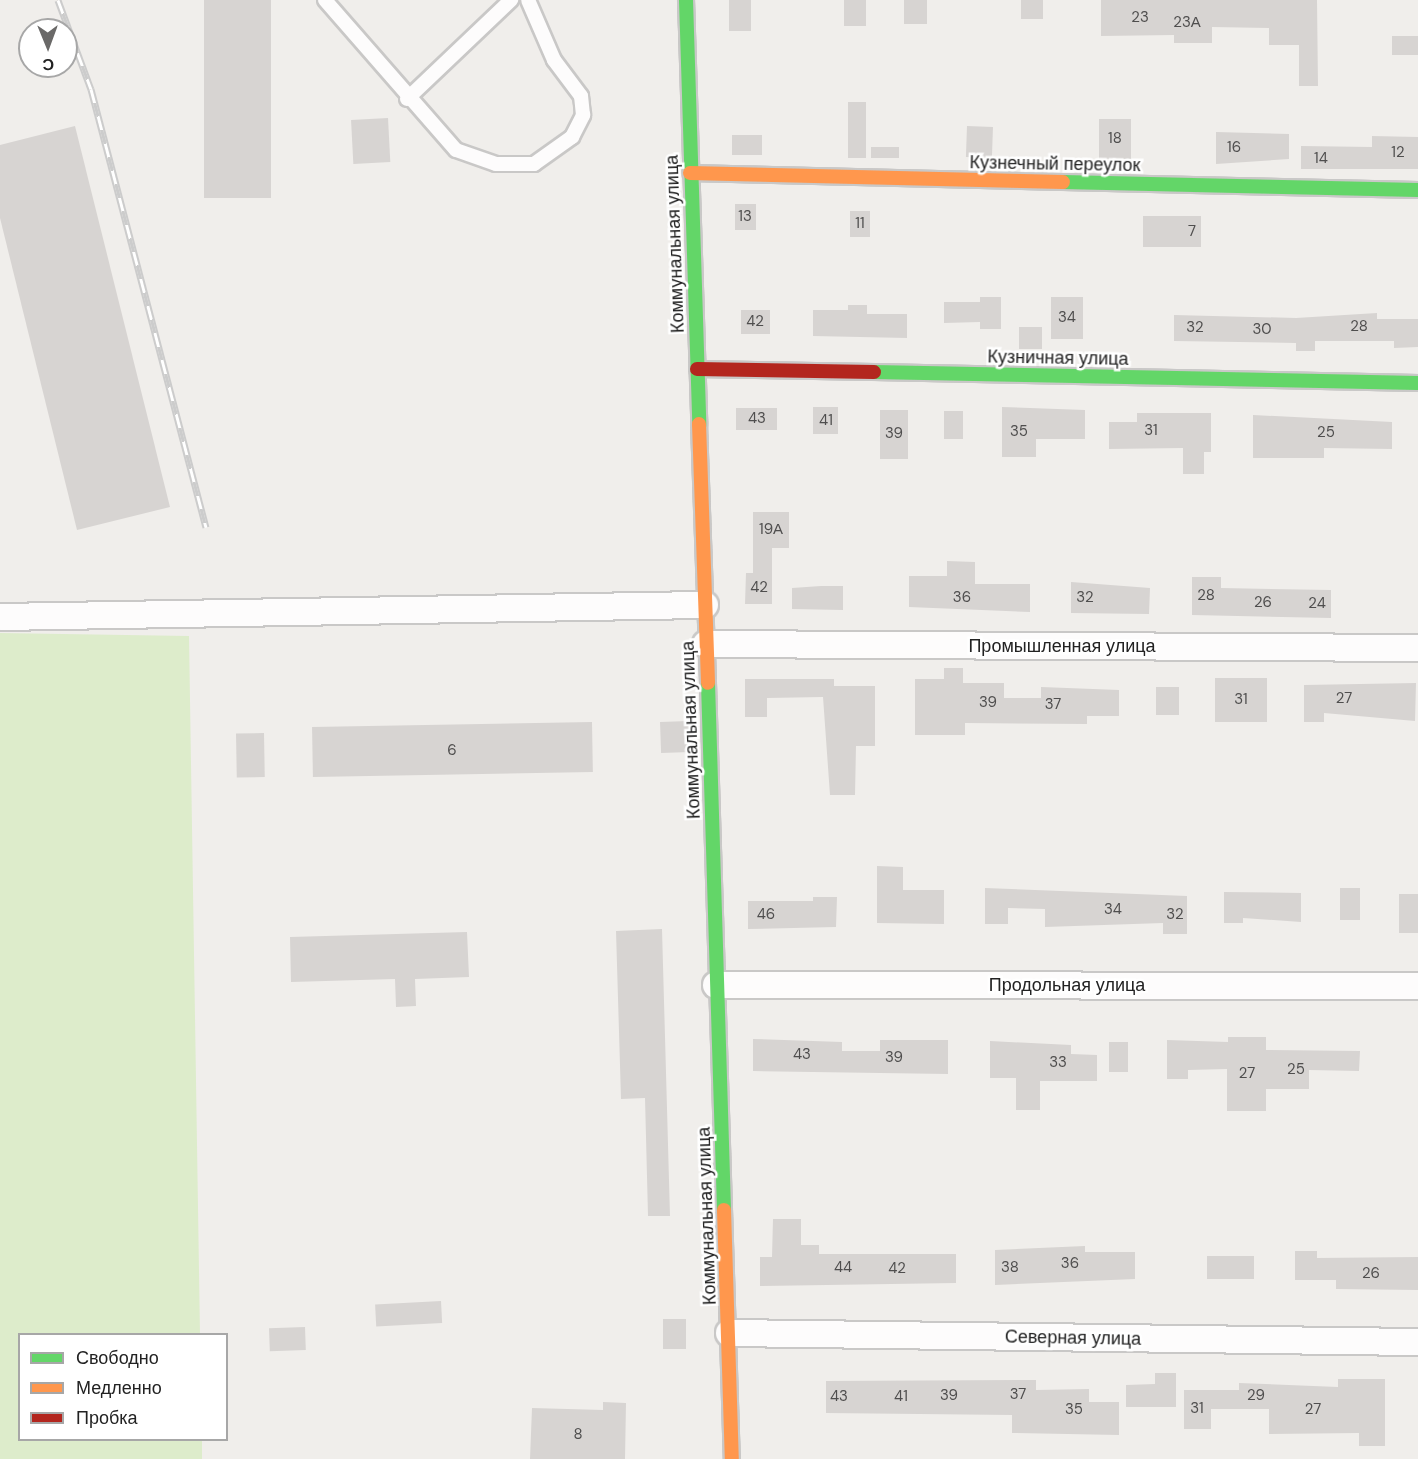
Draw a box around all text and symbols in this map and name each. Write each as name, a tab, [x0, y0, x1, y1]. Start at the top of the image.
house number: 23	[1131, 9, 1149, 27]
house number: 23А	[1173, 14, 1201, 32]
north arrow	[18, 18, 78, 78]
text: С	[42, 54, 54, 75]
house number: 18	[1108, 130, 1122, 148]
house number: 16	[1227, 139, 1241, 157]
house number: 12	[1391, 144, 1405, 162]
house number: 14	[1314, 150, 1328, 168]
street label: Кузнечный переулок	[969, 152, 1141, 176]
street label: Коммунальная улица	[661, 155, 689, 333]
house number: 13	[738, 208, 752, 226]
house number: 11	[855, 215, 865, 233]
house number: 7	[1188, 223, 1196, 241]
house number: 34	[1058, 309, 1076, 327]
house number: 42	[746, 313, 764, 331]
house number: 28	[1350, 318, 1368, 336]
house number: 32	[1186, 319, 1204, 337]
house number: 30	[1252, 321, 1272, 339]
street label: Кузничная улица	[987, 346, 1129, 370]
house number: 43	[748, 410, 766, 428]
house number: 41	[819, 412, 833, 430]
house number: 31	[1144, 422, 1158, 440]
house number: 35	[1010, 423, 1028, 441]
house number: 25	[1317, 424, 1335, 442]
house number: 39	[885, 425, 903, 443]
house number: 19А	[759, 521, 783, 539]
house number: 42	[750, 579, 768, 597]
house number: 28	[1197, 587, 1215, 605]
house number: 36	[953, 589, 971, 607]
house number: 32	[1076, 589, 1094, 607]
house number: 26	[1254, 594, 1272, 612]
house number: 24	[1308, 595, 1326, 613]
street label: Промышленная улица	[968, 635, 1156, 657]
street label: Коммунальная улица	[677, 641, 705, 819]
house number: 27	[1336, 690, 1352, 708]
house number: 31	[1234, 691, 1248, 709]
house number: 39	[979, 694, 997, 712]
house number: 37	[1045, 696, 1061, 714]
house number: 6	[447, 742, 457, 760]
house number: 34	[1104, 901, 1122, 919]
house number: 46	[757, 906, 775, 924]
house number: 32	[1166, 906, 1184, 924]
street label: Продольная улица	[989, 974, 1145, 996]
house number: 43	[793, 1046, 811, 1064]
house number: 39	[885, 1049, 903, 1067]
house number: 33	[1049, 1054, 1067, 1072]
house number: 25	[1287, 1061, 1305, 1079]
house number: 27	[1239, 1065, 1255, 1083]
street label: Коммунальная улица	[693, 1127, 721, 1305]
house number: 36	[1061, 1255, 1079, 1273]
house number: 44	[834, 1259, 852, 1277]
house number: 38	[1001, 1259, 1019, 1277]
house number: 42	[888, 1260, 906, 1278]
house number: 26	[1362, 1265, 1380, 1283]
street label: Северная улица	[1005, 1326, 1141, 1350]
legend	[18, 1333, 228, 1441]
text: Свободно	[76, 1346, 159, 1370]
text: Медленно	[76, 1376, 162, 1400]
house number: 37	[1010, 1386, 1026, 1404]
house number: 39	[940, 1387, 958, 1405]
house number: 29	[1247, 1387, 1265, 1405]
house number: 43	[830, 1388, 848, 1406]
house number: 41	[894, 1388, 908, 1406]
house number: 31	[1190, 1400, 1204, 1418]
house number: 35	[1065, 1401, 1083, 1419]
house number: 27	[1305, 1401, 1321, 1419]
text: Пробка	[76, 1406, 138, 1430]
house number: 8	[573, 1426, 583, 1444]

